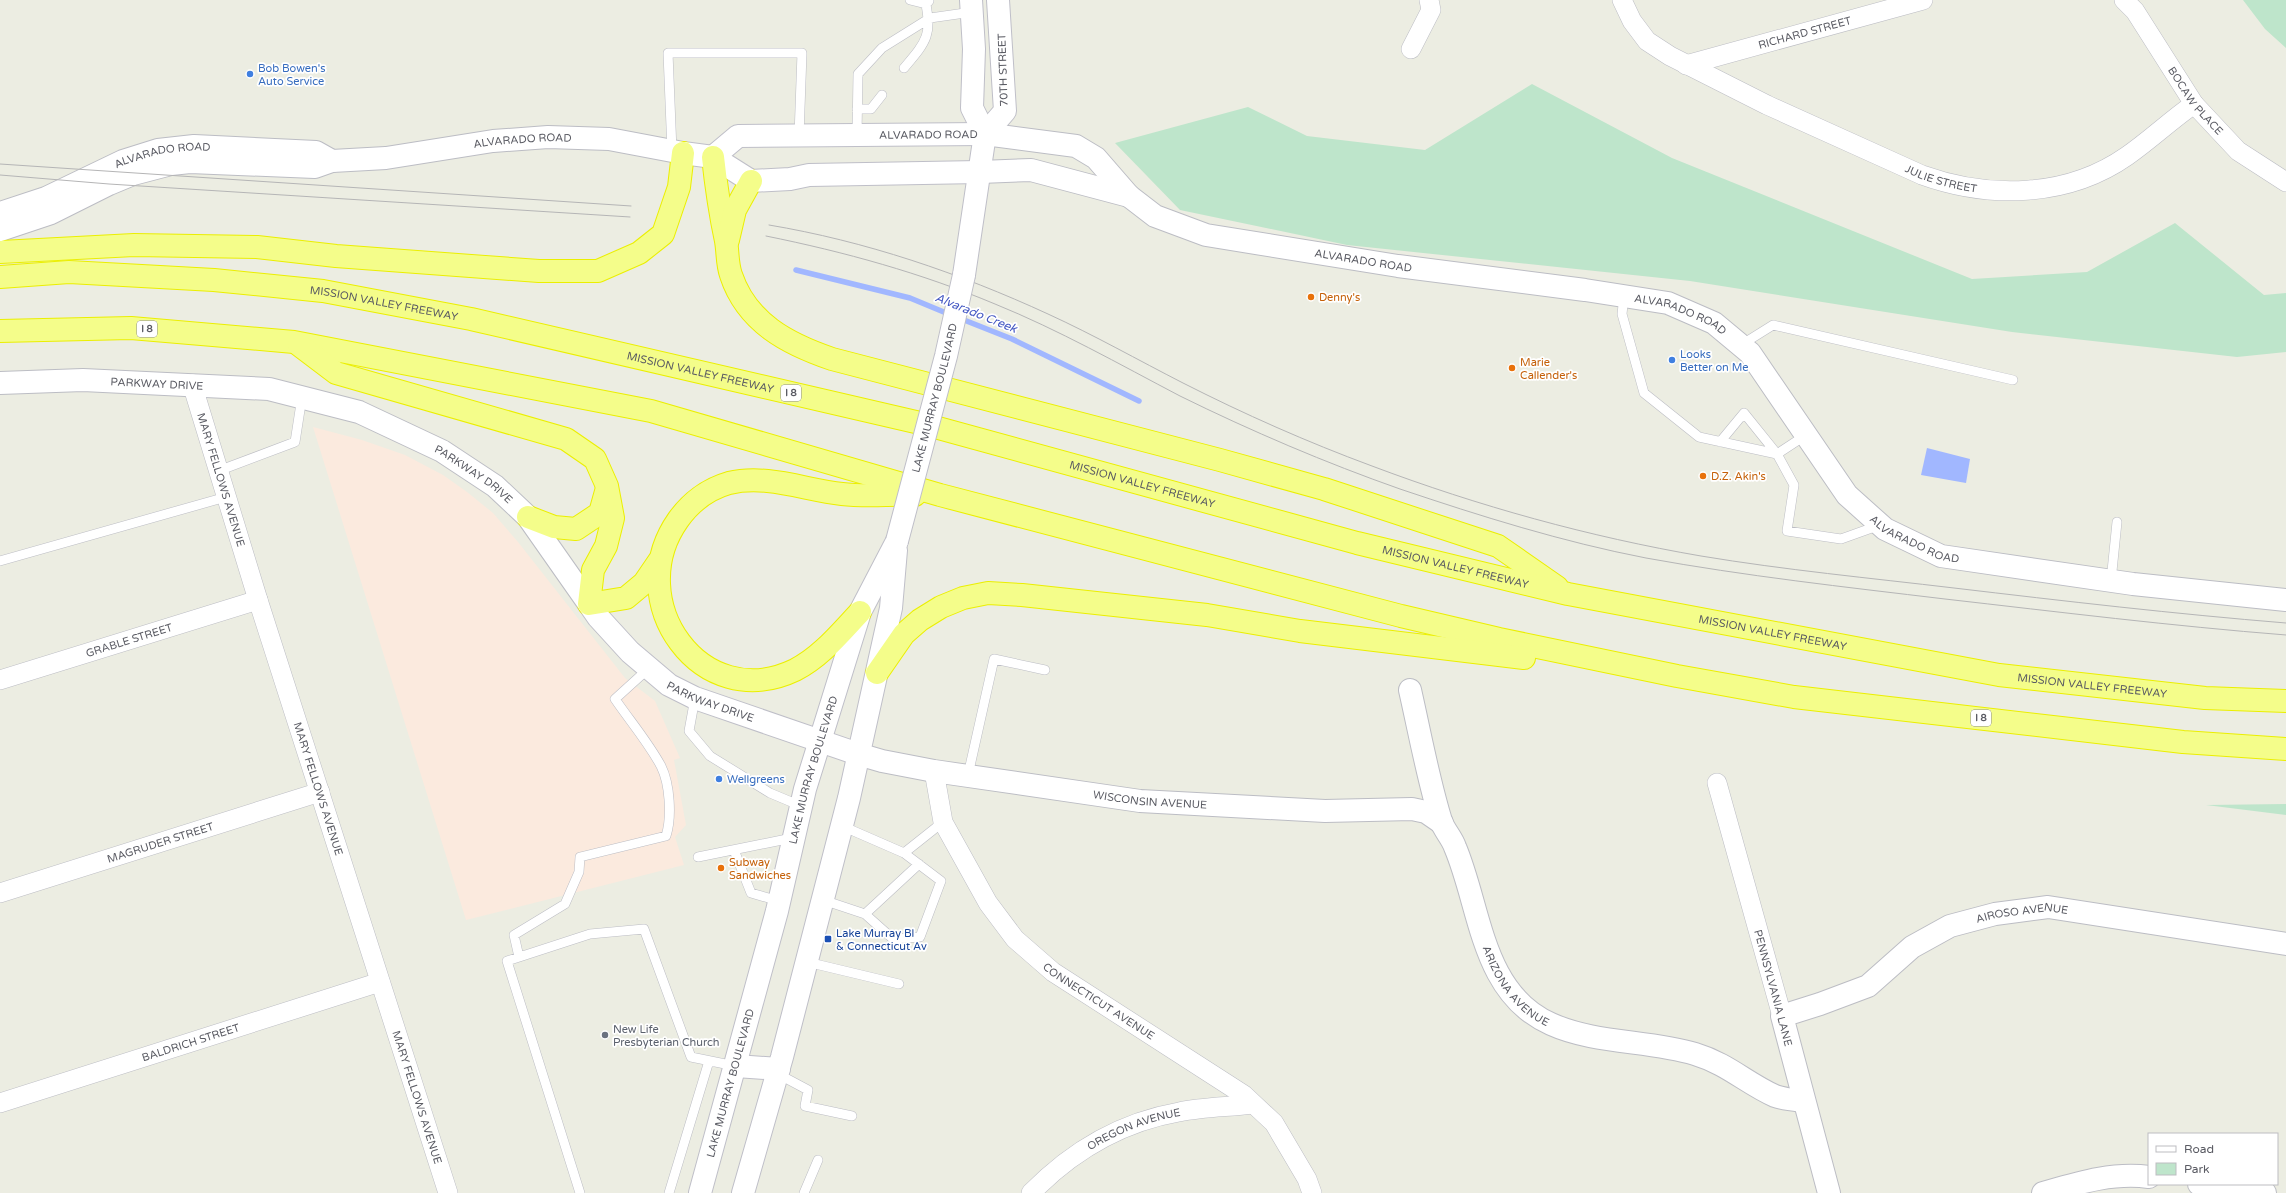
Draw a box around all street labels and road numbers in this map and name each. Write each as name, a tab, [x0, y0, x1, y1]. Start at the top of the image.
street label: RICHARD STREET	[1757, 13, 1853, 51]
street label: 70TH STREET	[995, 33, 1011, 107]
street label: BOCAW PLACE	[2165, 64, 2226, 137]
street label: ALVARADO ROAD	[879, 128, 978, 141]
street label: ALVARADO ROAD	[472, 130, 572, 151]
street label: ALVARADO ROAD	[112, 140, 211, 171]
street label: JULIE STREET	[1903, 162, 1978, 195]
street label: ALVARADO ROAD	[1314, 246, 1413, 274]
street label: MISSION VALLEY FREEWAY	[309, 283, 459, 323]
street label: ALVARADO ROAD	[1633, 291, 1729, 337]
road number: I 8	[137, 321, 157, 337]
street label: LAKE MURRAY BOULEVARD	[909, 322, 960, 474]
street label: MISSION VALLEY FREEWAY	[626, 349, 775, 395]
street label: PARKWAY DRIVE	[110, 375, 204, 392]
road number: I 8	[781, 385, 801, 401]
street label: MARY FELLOWS AVENUE	[195, 411, 248, 548]
street label: PARKWAY DRIVE	[433, 442, 516, 506]
street label: MISSION VALLEY FREEWAY	[1068, 458, 1217, 510]
street label: ALVARADO ROAD	[1867, 512, 1960, 565]
street label: MISSION VALLEY FREEWAY	[1381, 543, 1530, 591]
street label: MISSION VALLEY FREEWAY	[1698, 612, 1848, 653]
street label: GRABLE STREET	[84, 620, 174, 660]
street label: MISSION VALLEY FREEWAY	[2017, 671, 2168, 700]
street label: PARKWAY DRIVE	[665, 678, 756, 724]
street label: LAKE MURRAY BOULEVARD	[786, 694, 840, 845]
road number: I 8	[1971, 710, 1991, 726]
street label: MARY FELLOWS AVENUE	[291, 720, 346, 857]
street label: WISCONSIN AVENUE	[1092, 788, 1207, 811]
street label: MAGRUDER STREET	[105, 819, 215, 865]
street label: AIROSO AVENUE	[1974, 900, 2069, 925]
street label: PENNSYLVANIA LANE	[1751, 928, 1795, 1048]
street label: ARIZONA AVENUE	[1480, 944, 1551, 1029]
street label: CONNECTICUT AVENUE	[1040, 960, 1157, 1042]
street label: LAKE MURRAY BOULEVARD	[704, 1007, 757, 1159]
street label: BALDRICH STREET	[140, 1021, 241, 1064]
street label: MARY FELLOWS AVENUE	[390, 1029, 445, 1166]
street label: OREGON AVENUE	[1085, 1105, 1181, 1153]

